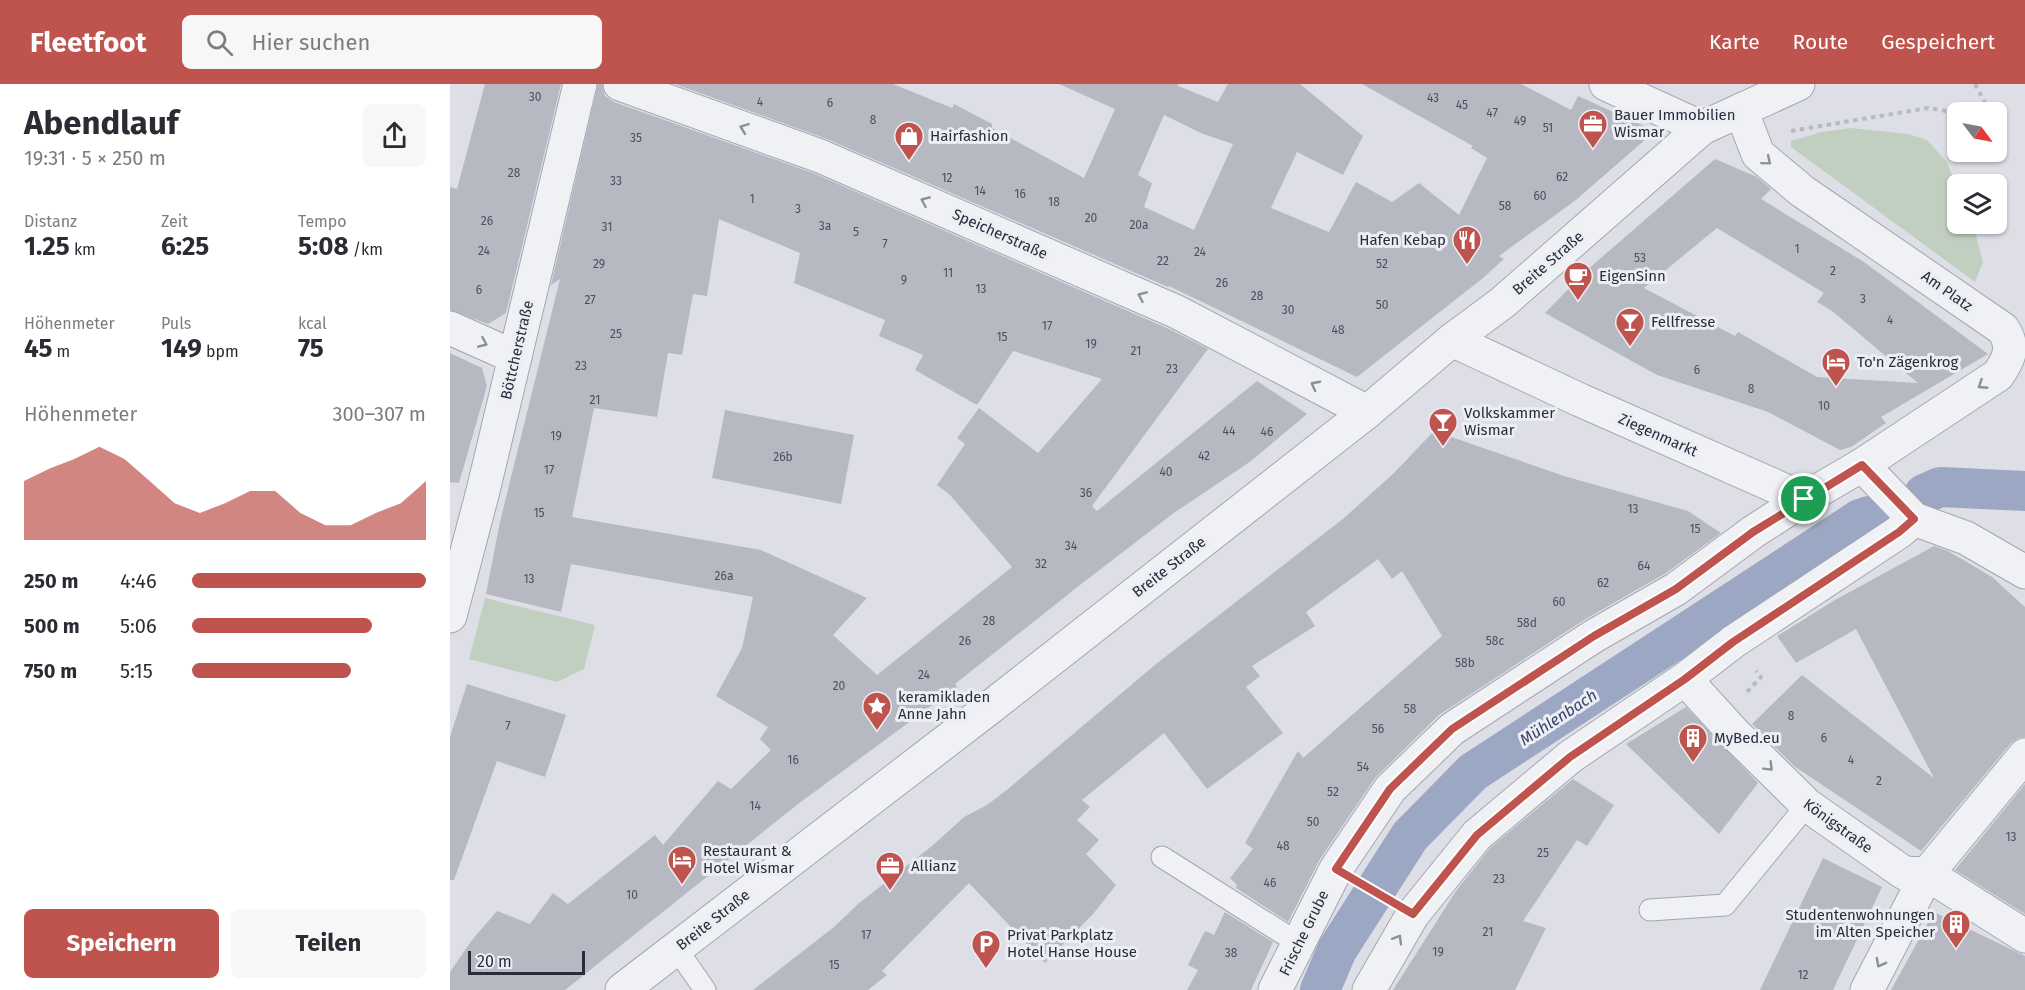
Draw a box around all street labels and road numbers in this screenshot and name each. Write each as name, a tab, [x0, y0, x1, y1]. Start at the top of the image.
street label: Speicherstraße	[950, 205, 1050, 263]
street label: Breite Straße	[1509, 227, 1587, 299]
street label: Am Platz	[1918, 267, 1976, 315]
street label: Böttcherstraße	[497, 299, 537, 401]
street label: Ziegenmarkt	[1616, 410, 1701, 461]
street label: Breite Straße	[1129, 533, 1209, 601]
street label: Königstraße	[1800, 795, 1876, 857]
street label: Breite Straße	[673, 886, 753, 954]
street label: Frische Grube	[1276, 887, 1332, 979]

